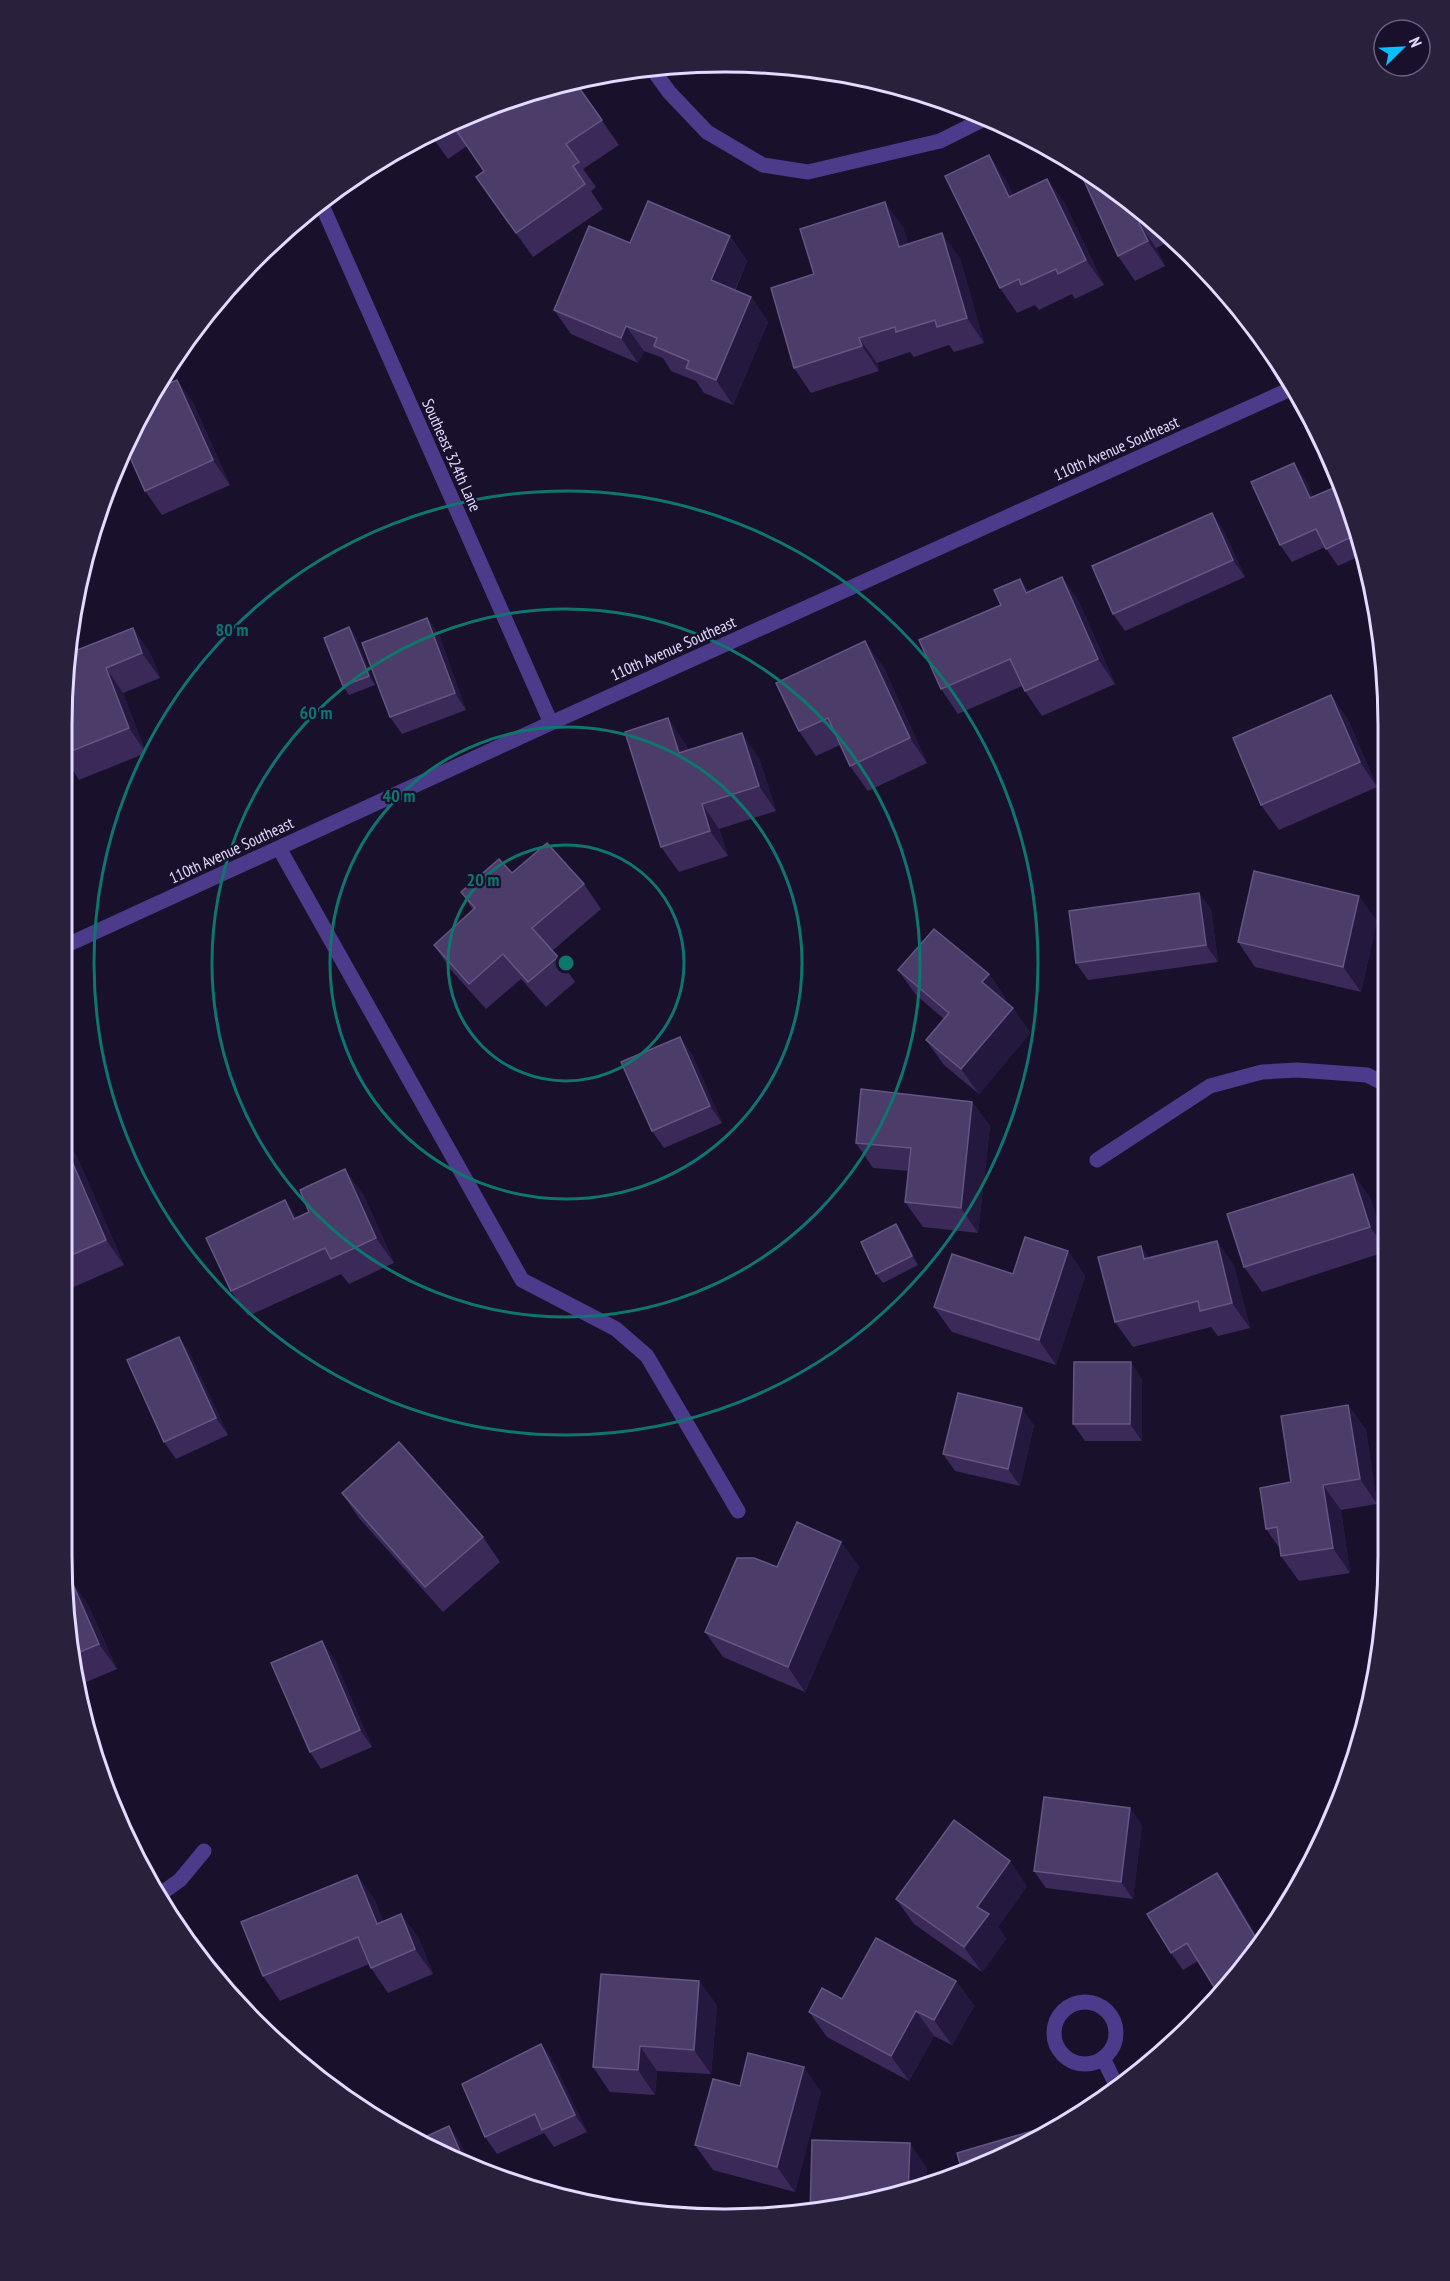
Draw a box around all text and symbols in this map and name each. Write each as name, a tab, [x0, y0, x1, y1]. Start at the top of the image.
north arrow	[1372, 18, 1432, 78]
text: N	[1405, 34, 1427, 50]
street label: Southeast 324th Lane	[418, 396, 486, 514]
street label: 110th Avenue Southeast	[1050, 411, 1182, 485]
street label: 110th Avenue Southeast	[607, 611, 739, 685]
text: 80 m	[216, 618, 248, 641]
text: 60 m	[300, 701, 332, 724]
text: 40 m	[383, 784, 415, 807]
street label: 110th Avenue Southeast	[166, 812, 297, 888]
text: 20 m	[467, 868, 499, 891]
centre of rings	[556, 953, 576, 973]

